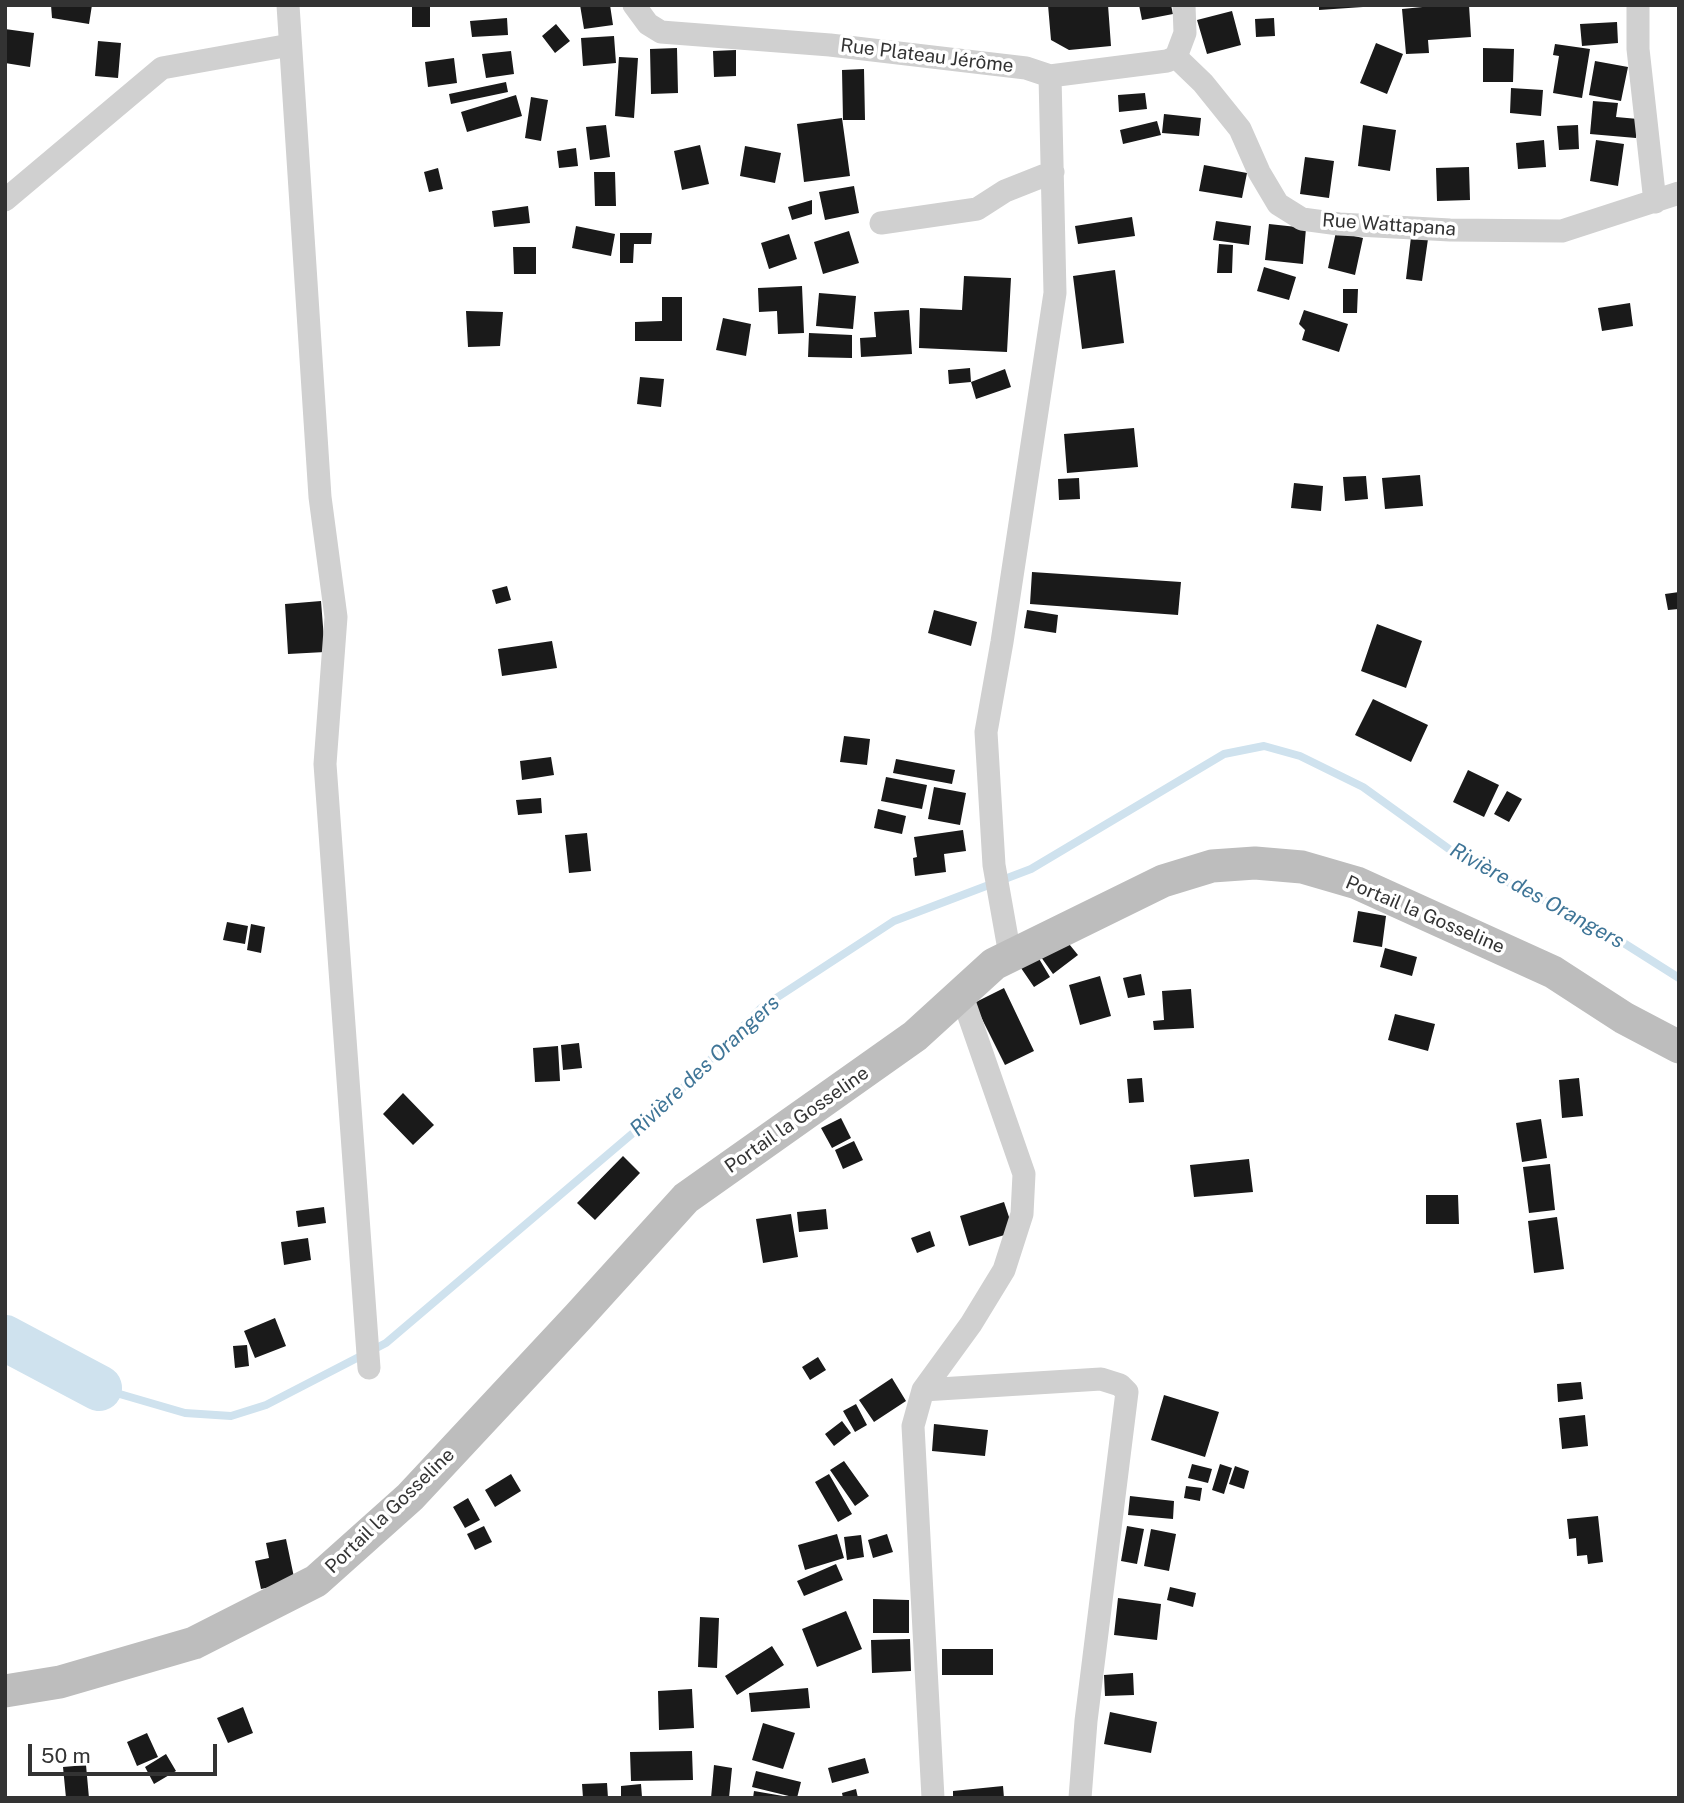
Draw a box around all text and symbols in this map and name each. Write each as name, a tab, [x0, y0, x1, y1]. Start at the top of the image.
street label: Rue Plateau Jérôme	[839, 34, 1015, 78]
street label: Rue Wattapana	[1321, 209, 1457, 241]
water label: Rivière des Orangers	[1445, 838, 1629, 954]
street label: Portail la Gosseline	[1342, 871, 1508, 959]
water label: Rivière des Orangers	[625, 990, 785, 1142]
street label: Portail la Gosseline	[721, 1062, 873, 1178]
street label: Portail la Gosseline	[321, 1444, 459, 1578]
scale bar	[32, 1730, 220, 1774]
text: 50 m	[41, 1743, 91, 1768]

